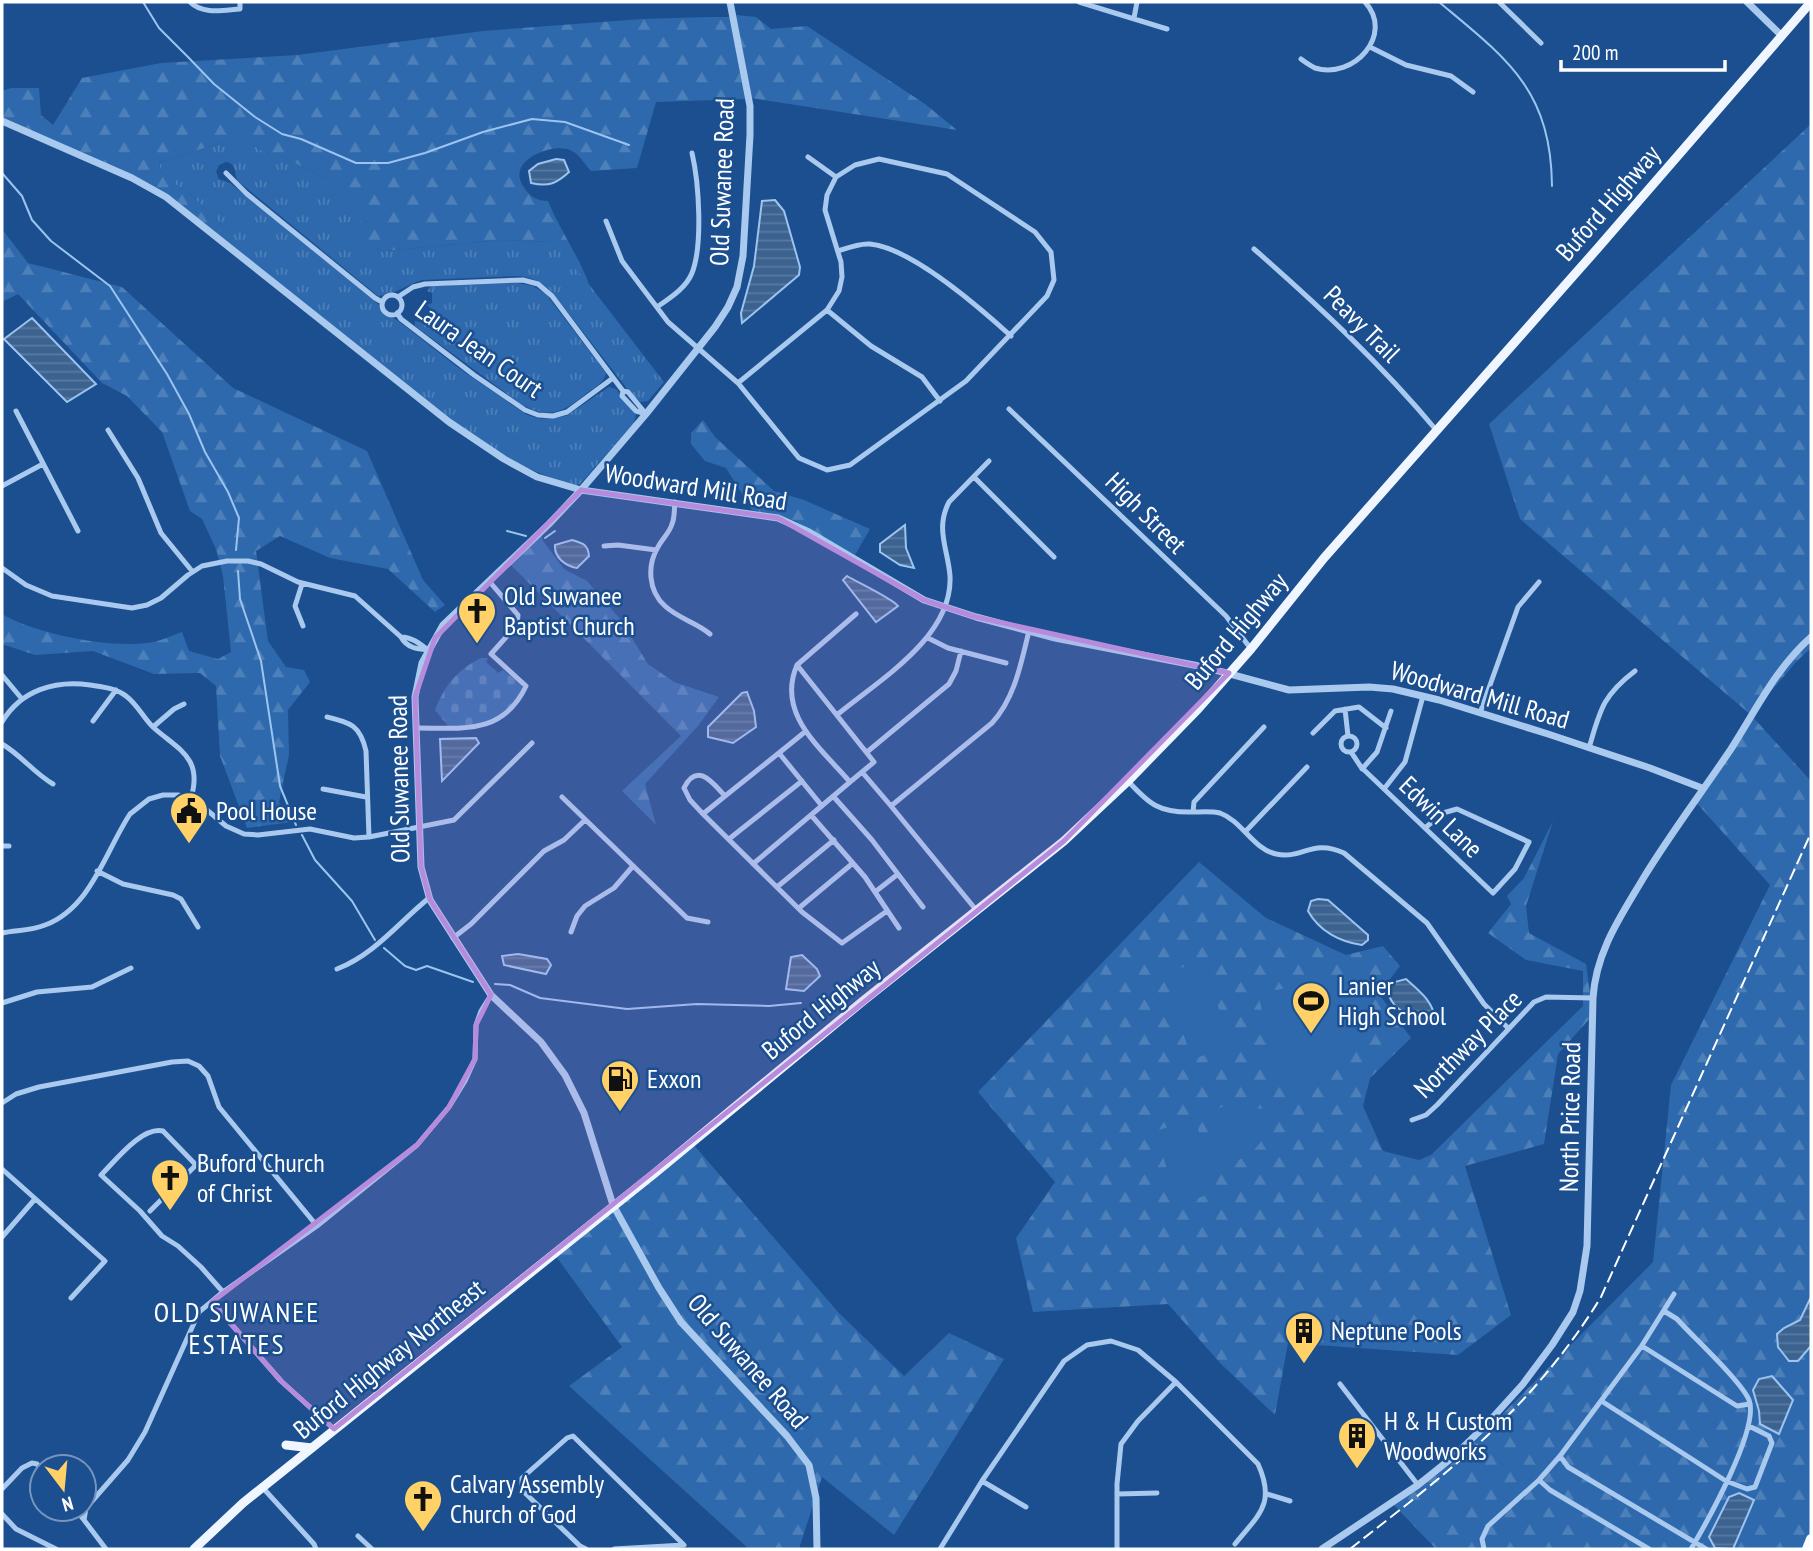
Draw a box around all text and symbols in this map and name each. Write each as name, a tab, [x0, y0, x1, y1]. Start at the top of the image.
scale bar	[1561, 28, 1726, 72]
text: 200 m	[1572, 39, 1618, 66]
street label: Old Suwanee Road	[702, 98, 741, 266]
street label: Buford Highway	[1548, 138, 1667, 267]
street label: Peavy Trail	[1317, 278, 1408, 369]
street label: Laura Jean Court	[409, 293, 549, 405]
street label: Woodward Mill Road	[603, 456, 790, 517]
street label: High Street	[1099, 465, 1194, 560]
street label: Buford Highway	[1177, 565, 1294, 696]
place label: Old Suwanee Baptist Church	[504, 579, 635, 642]
church icon: Old Suwanee Baptist Church	[456, 590, 498, 645]
street label: Woodward Mill Road	[1387, 653, 1573, 736]
street label: Old Suwanee Road	[381, 695, 416, 863]
street label: Edwin Lane	[1393, 769, 1490, 864]
public building icon: Pool House	[168, 790, 210, 845]
place label: Pool House	[216, 794, 317, 827]
street label: Buford Highway	[755, 951, 887, 1066]
place label: Lanier High School	[1338, 969, 1446, 1032]
sports icon: Lanier High School	[1290, 980, 1332, 1035]
street label: Northway Place	[1407, 983, 1529, 1105]
street label: North Price Road	[1552, 1042, 1587, 1192]
fuel station icon: Exxon	[599, 1058, 641, 1113]
place label: Exxon	[647, 1062, 701, 1095]
place label: Buford Church of Christ	[197, 1146, 325, 1209]
church icon: Buford Church of Christ	[149, 1157, 191, 1212]
street label: Buford Highway Northeast	[286, 1271, 491, 1446]
street label: Old Suwanee Road	[681, 1287, 816, 1435]
district label: OLD SUWANEE ESTATES	[154, 1293, 320, 1362]
building icon: Neptune Pools	[1283, 1310, 1325, 1365]
place label: Neptune Pools	[1331, 1314, 1461, 1347]
place label: H & H Custom Woodworks	[1384, 1404, 1512, 1467]
building icon: H & H Custom Woodworks	[1336, 1415, 1378, 1470]
north arrow	[28, 1453, 98, 1523]
place label: Calvary Assembly Church of God	[450, 1467, 604, 1530]
church icon: Calvary Assembly Church of God	[402, 1478, 444, 1533]
text: N	[59, 1491, 76, 1517]

